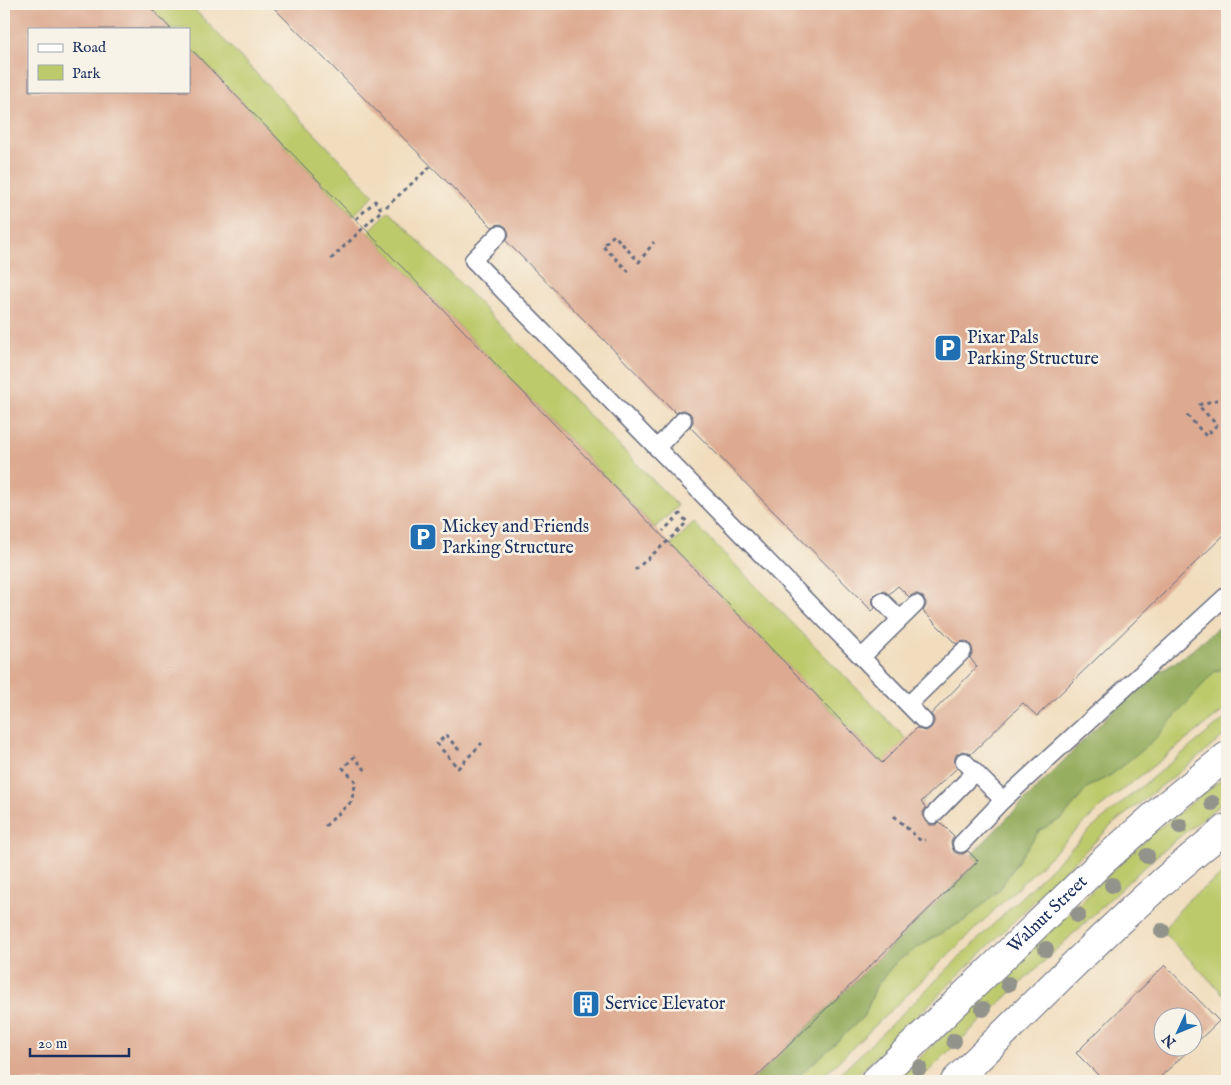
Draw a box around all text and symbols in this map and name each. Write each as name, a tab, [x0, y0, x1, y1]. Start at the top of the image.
legend	[28, 28, 190, 92]
text: Road	[72, 38, 107, 57]
text: Park	[72, 64, 102, 83]
place label: Pixar Pals Parking Structure	[967, 327, 1099, 371]
parking icon: Pixar Pals Parking Structure	[933, 333, 963, 363]
place label: Mickey and Friends Parking Structure	[442, 516, 589, 560]
parking icon: Mickey and Friends Parking Structure	[408, 522, 438, 552]
street label: Walnut Street	[1003, 871, 1093, 958]
building icon: Service Elevator	[571, 989, 601, 1019]
place label: Service Elevator	[605, 993, 726, 1016]
north arrow	[1154, 1008, 1204, 1058]
scale bar	[30, 1025, 129, 1057]
text: N	[1159, 1030, 1181, 1052]
text: 20 m	[38, 1034, 68, 1053]

